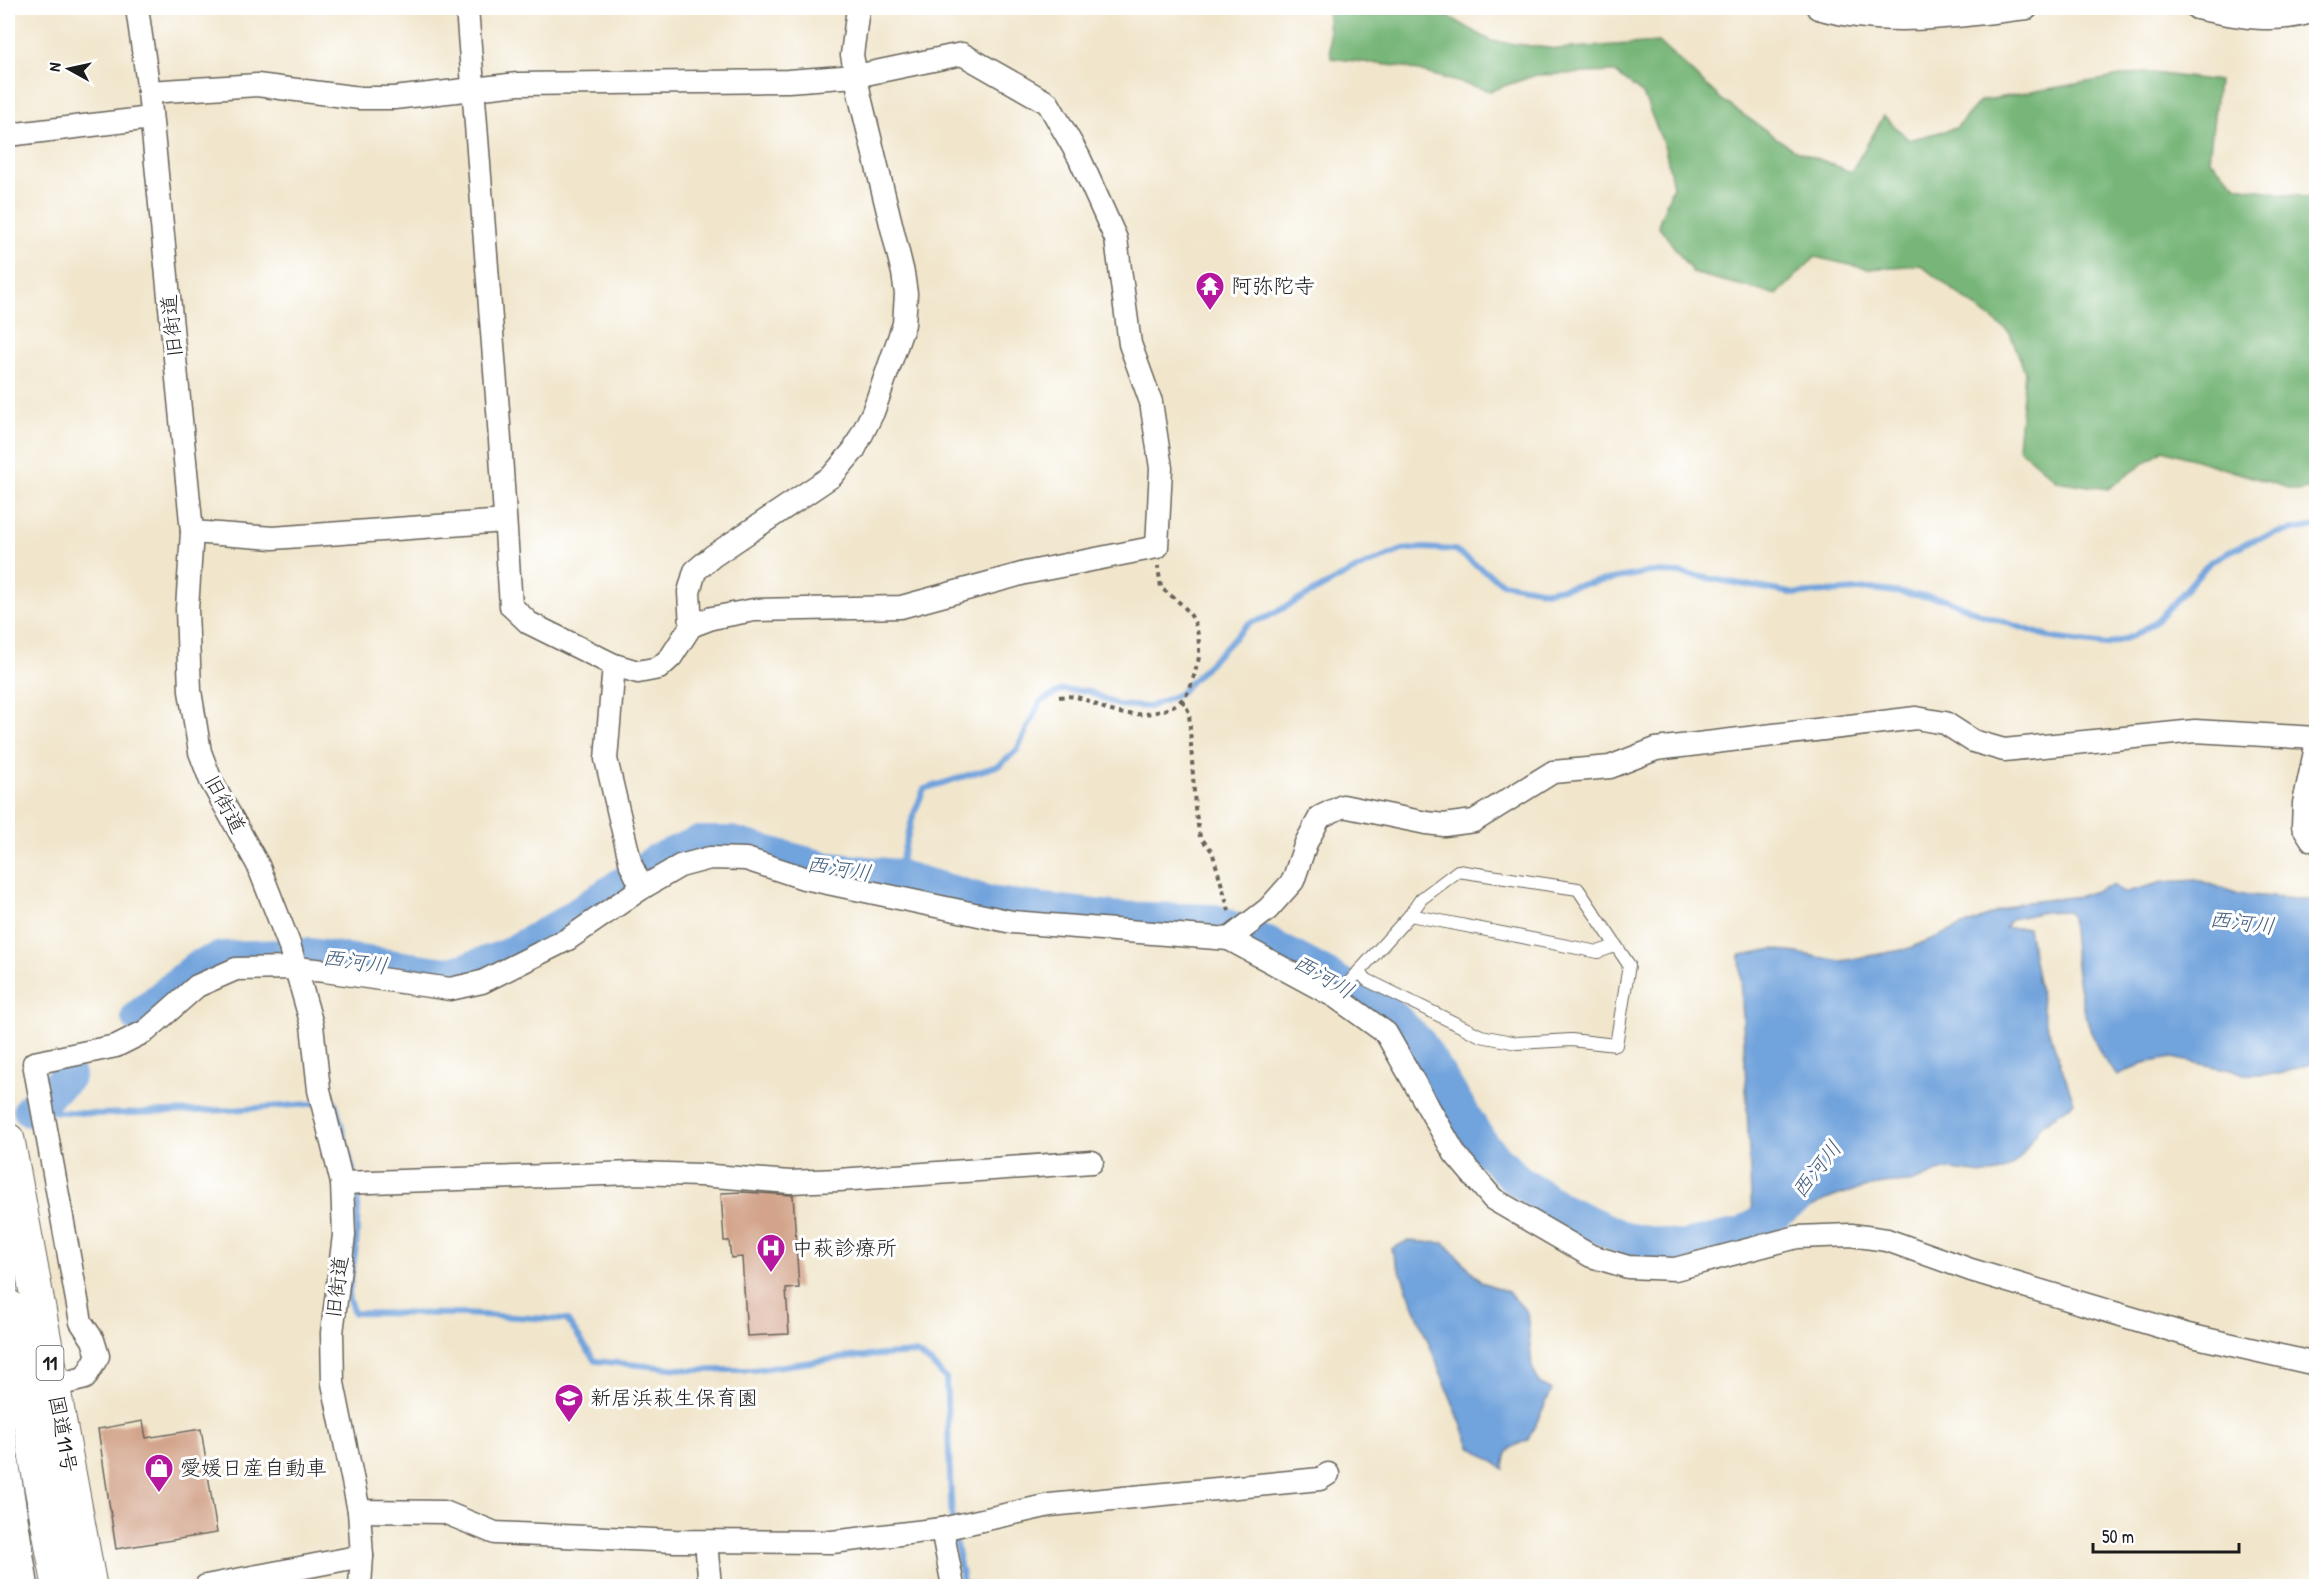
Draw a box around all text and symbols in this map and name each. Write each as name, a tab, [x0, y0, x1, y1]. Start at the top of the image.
north arrow	[39, 39, 99, 99]
text: N	[43, 61, 66, 73]
temple icon: 阿弥陀寺	[1194, 270, 1226, 312]
place label: 阿弥陀寺	[1231, 271, 1315, 300]
street label: 旧街道	[154, 293, 189, 359]
street label: 旧街道	[198, 769, 253, 838]
water label: 西河川	[804, 848, 874, 888]
water label: 西河川	[2207, 903, 2277, 941]
water label: 西河川	[320, 942, 390, 980]
water label: 西河川	[1288, 947, 1360, 1005]
water label: 西河川	[1784, 1134, 1848, 1204]
hospital icon: 中萩診療所	[755, 1232, 787, 1274]
place label: 中萩診療所	[792, 1233, 897, 1262]
street label: 旧街道	[318, 1254, 355, 1320]
road number: 11	[36, 1346, 64, 1380]
school or university icon: 新居浜萩生保育園	[553, 1382, 585, 1424]
place label: 新居浜萩生保育園	[590, 1383, 758, 1412]
street label: 国道11号	[42, 1393, 85, 1475]
shop icon: 愛媛日産自動車	[143, 1452, 175, 1494]
place label: 愛媛日産自動車	[180, 1453, 327, 1482]
scale bar	[2093, 1516, 2238, 1554]
text: 50 m	[2102, 1524, 2134, 1549]

